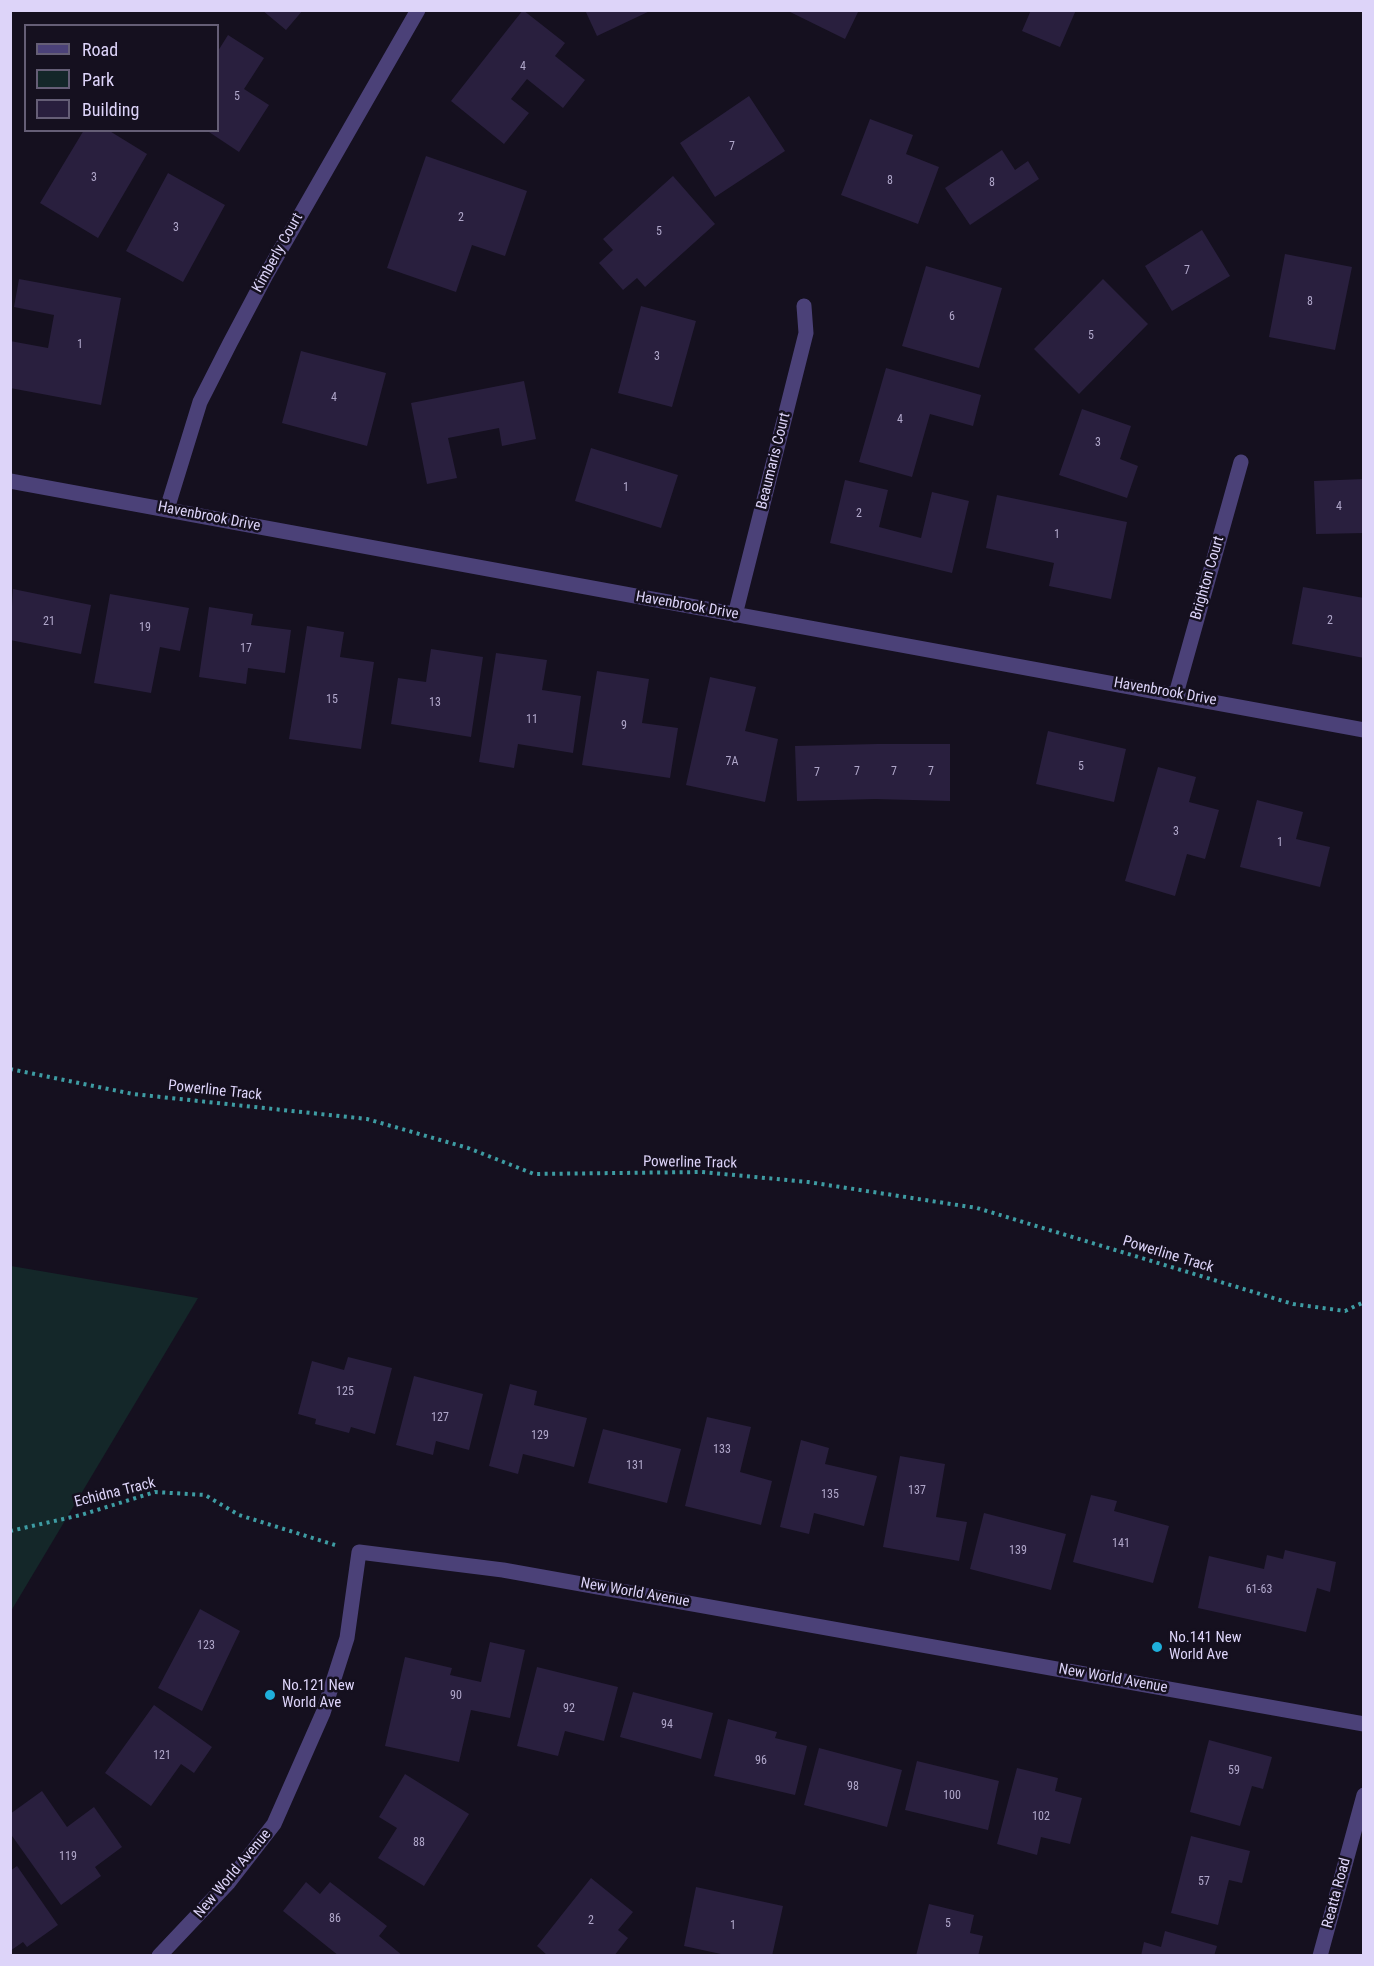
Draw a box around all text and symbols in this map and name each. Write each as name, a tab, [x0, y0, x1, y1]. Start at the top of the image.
legend	[24, 24, 219, 132]
text: Road	[82, 39, 118, 60]
house number: 4	[520, 60, 526, 74]
text: Park	[82, 69, 114, 90]
house number: 5	[234, 90, 240, 104]
text: Building	[82, 99, 139, 120]
house number: 7	[729, 140, 735, 154]
house number: 3	[91, 171, 97, 185]
house number: 8	[887, 174, 893, 188]
house number: 8	[989, 176, 995, 190]
street label: Kimberly Court	[249, 210, 307, 296]
house number: 2	[458, 211, 464, 225]
house number: 3	[173, 221, 179, 235]
house number: 5	[656, 225, 662, 239]
house number: 7	[1184, 264, 1190, 278]
house number: 8	[1307, 295, 1313, 309]
house number: 6	[949, 310, 955, 324]
house number: 5	[1088, 329, 1094, 343]
house number: 1	[77, 338, 83, 352]
house number: 3	[654, 350, 660, 364]
house number: 4	[331, 391, 337, 405]
street label: Beaumaris Court	[753, 411, 795, 511]
house number: 4	[897, 413, 903, 427]
house number: 3	[1095, 436, 1101, 450]
house number: 1	[623, 481, 629, 495]
street label: Havenbrook Drive	[156, 498, 262, 536]
house number: 4	[1336, 500, 1342, 514]
house number: 2	[856, 507, 862, 521]
house number: 1	[1054, 528, 1060, 542]
street label: Brighton Court	[1187, 534, 1229, 622]
street label: Havenbrook Drive	[634, 588, 740, 624]
house number: 2	[1327, 614, 1333, 628]
house number: 21	[43, 615, 55, 629]
house number: 19	[139, 621, 151, 635]
house number: 17	[240, 642, 252, 656]
street label: Havenbrook Drive	[1112, 674, 1218, 710]
house number: 15	[326, 693, 338, 707]
house number: 13	[429, 696, 441, 710]
house number: 11	[526, 713, 538, 727]
house number: 9	[621, 719, 627, 733]
house number: 7A	[726, 755, 738, 769]
house number: 5	[1078, 760, 1084, 774]
house number: 7	[854, 765, 860, 779]
house number: 7	[891, 765, 897, 779]
house number: 7	[928, 765, 934, 779]
house number: 7	[814, 766, 820, 780]
house number: 3	[1173, 825, 1179, 839]
house number: 1	[1277, 836, 1283, 850]
street label: Powerline Track	[167, 1077, 263, 1105]
street label: Powerline Track	[643, 1153, 737, 1173]
street label: Powerline Track	[1120, 1233, 1216, 1277]
house number: 125	[336, 1385, 354, 1399]
house number: 127	[431, 1411, 449, 1425]
house number: 129	[531, 1429, 549, 1443]
house number: 133	[713, 1443, 731, 1457]
house number: 131	[626, 1459, 644, 1473]
street label: Echidna Track	[73, 1474, 157, 1512]
house number: 137	[908, 1484, 926, 1498]
house number: 135	[821, 1488, 839, 1502]
house number: 141	[1112, 1537, 1130, 1551]
house number: 139	[1009, 1544, 1027, 1558]
street label: New World Avenue	[579, 1575, 691, 1611]
house number: 61-63	[1246, 1583, 1272, 1597]
place label: No.141 New World Ave	[1169, 1629, 1242, 1664]
house number: 123	[197, 1639, 215, 1653]
marker: No.141 New World Ave	[1150, 1640, 1164, 1654]
street label: New World Avenue	[1057, 1661, 1169, 1697]
place label: No.121 New World Ave	[282, 1677, 355, 1712]
marker: No.121 New World Ave	[263, 1688, 277, 1702]
house number: 90	[450, 1689, 462, 1703]
house number: 92	[563, 1702, 575, 1716]
house number: 94	[661, 1718, 673, 1732]
house number: 121	[153, 1749, 171, 1763]
house number: 96	[755, 1754, 767, 1768]
house number: 59	[1228, 1764, 1240, 1778]
house number: 98	[847, 1780, 859, 1794]
house number: 100	[943, 1789, 961, 1803]
house number: 102	[1032, 1810, 1050, 1824]
street label: New World Avenue	[191, 1826, 275, 1922]
house number: 88	[413, 1836, 425, 1850]
house number: 119	[59, 1850, 77, 1864]
street label: Reatta Road	[1319, 1856, 1355, 1930]
house number: 57	[1198, 1875, 1210, 1889]
house number: 86	[329, 1912, 341, 1926]
house number: 2	[588, 1914, 594, 1928]
house number: 5	[945, 1917, 951, 1931]
house number: 1	[730, 1919, 736, 1933]

